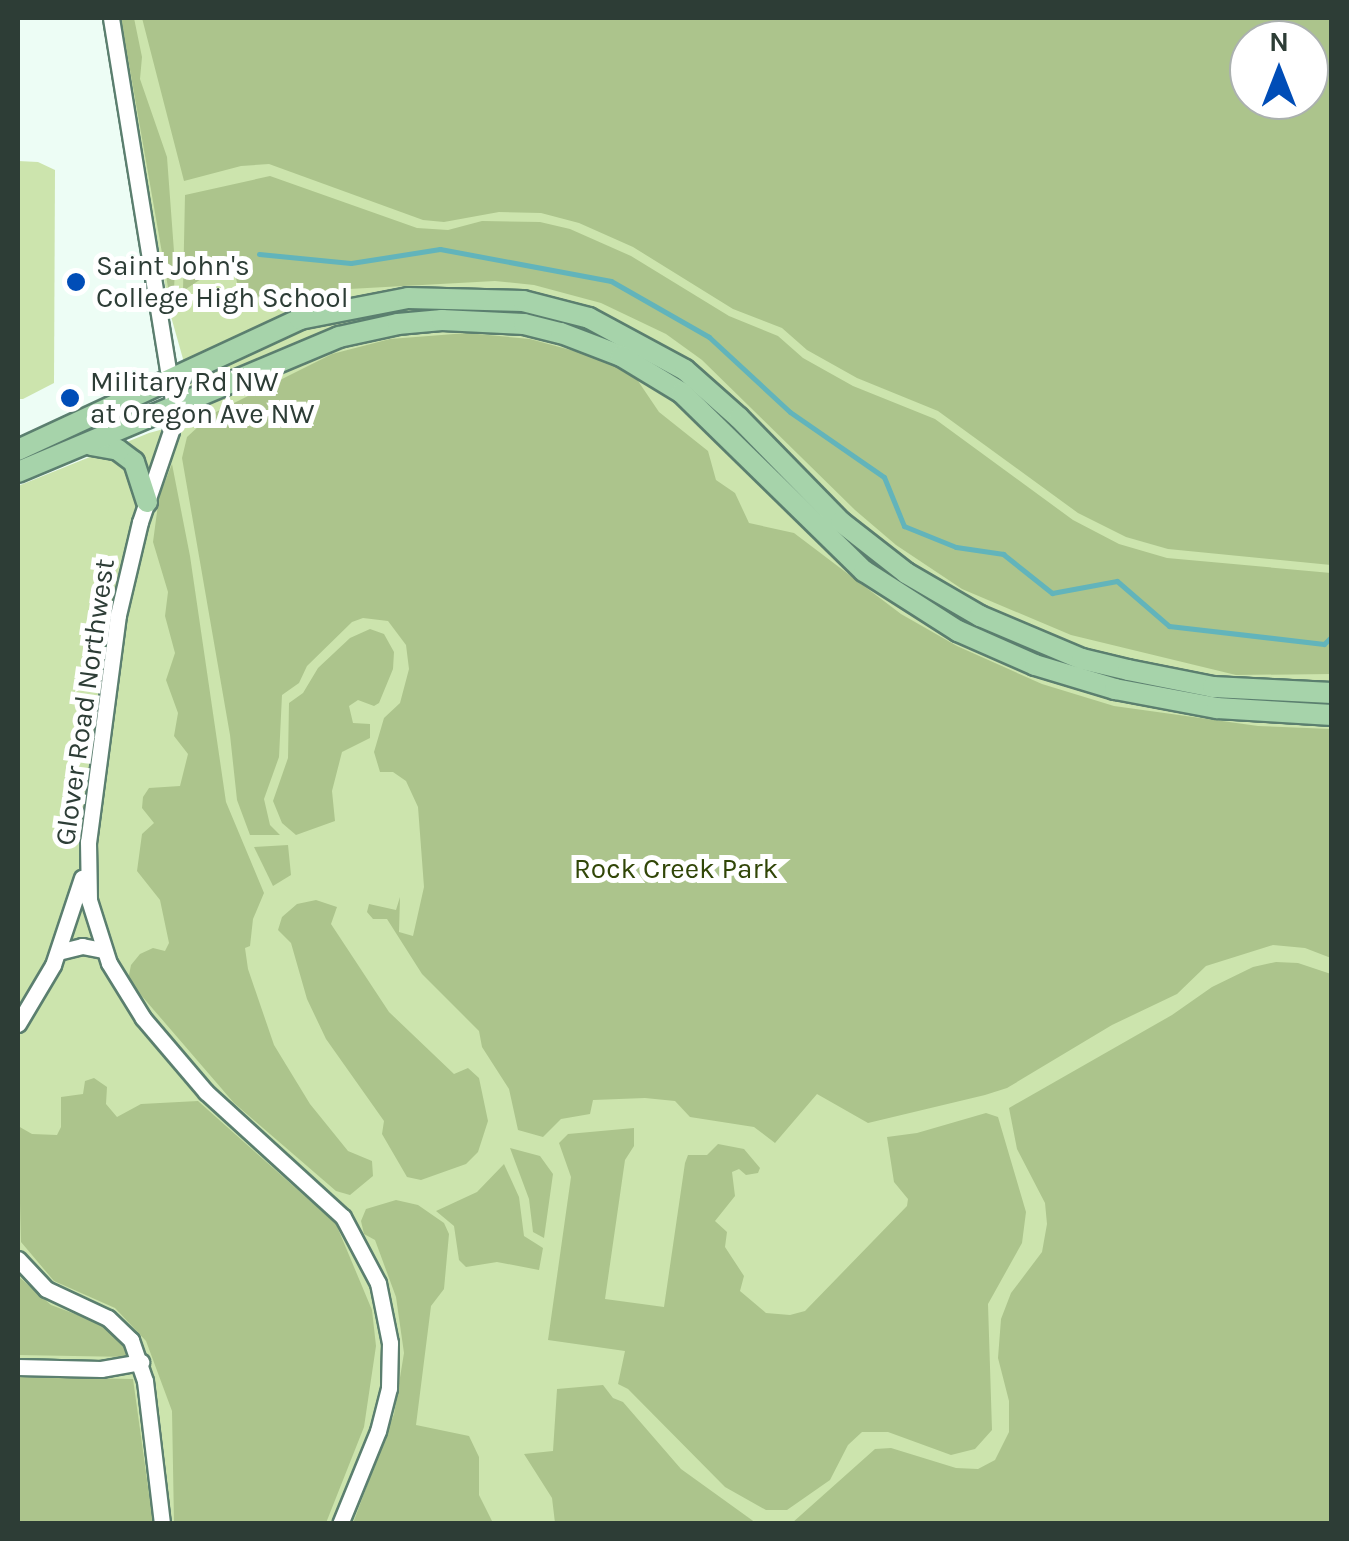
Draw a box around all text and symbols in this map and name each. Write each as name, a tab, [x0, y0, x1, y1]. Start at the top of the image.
north arrow	[1229, 20, 1329, 120]
text: N	[1269, 25, 1289, 58]
place label: Saint John's College High School	[96, 249, 348, 315]
marker: Saint John's College High School	[65, 271, 87, 293]
place label: Military Rd NW at Oregon Ave NW	[90, 365, 315, 431]
marker: Military Rd NW at Oregon Ave NW	[59, 387, 81, 409]
street label: Glover Road Northwest	[48, 556, 122, 848]
park label: Rock Creek Park	[574, 852, 778, 886]

